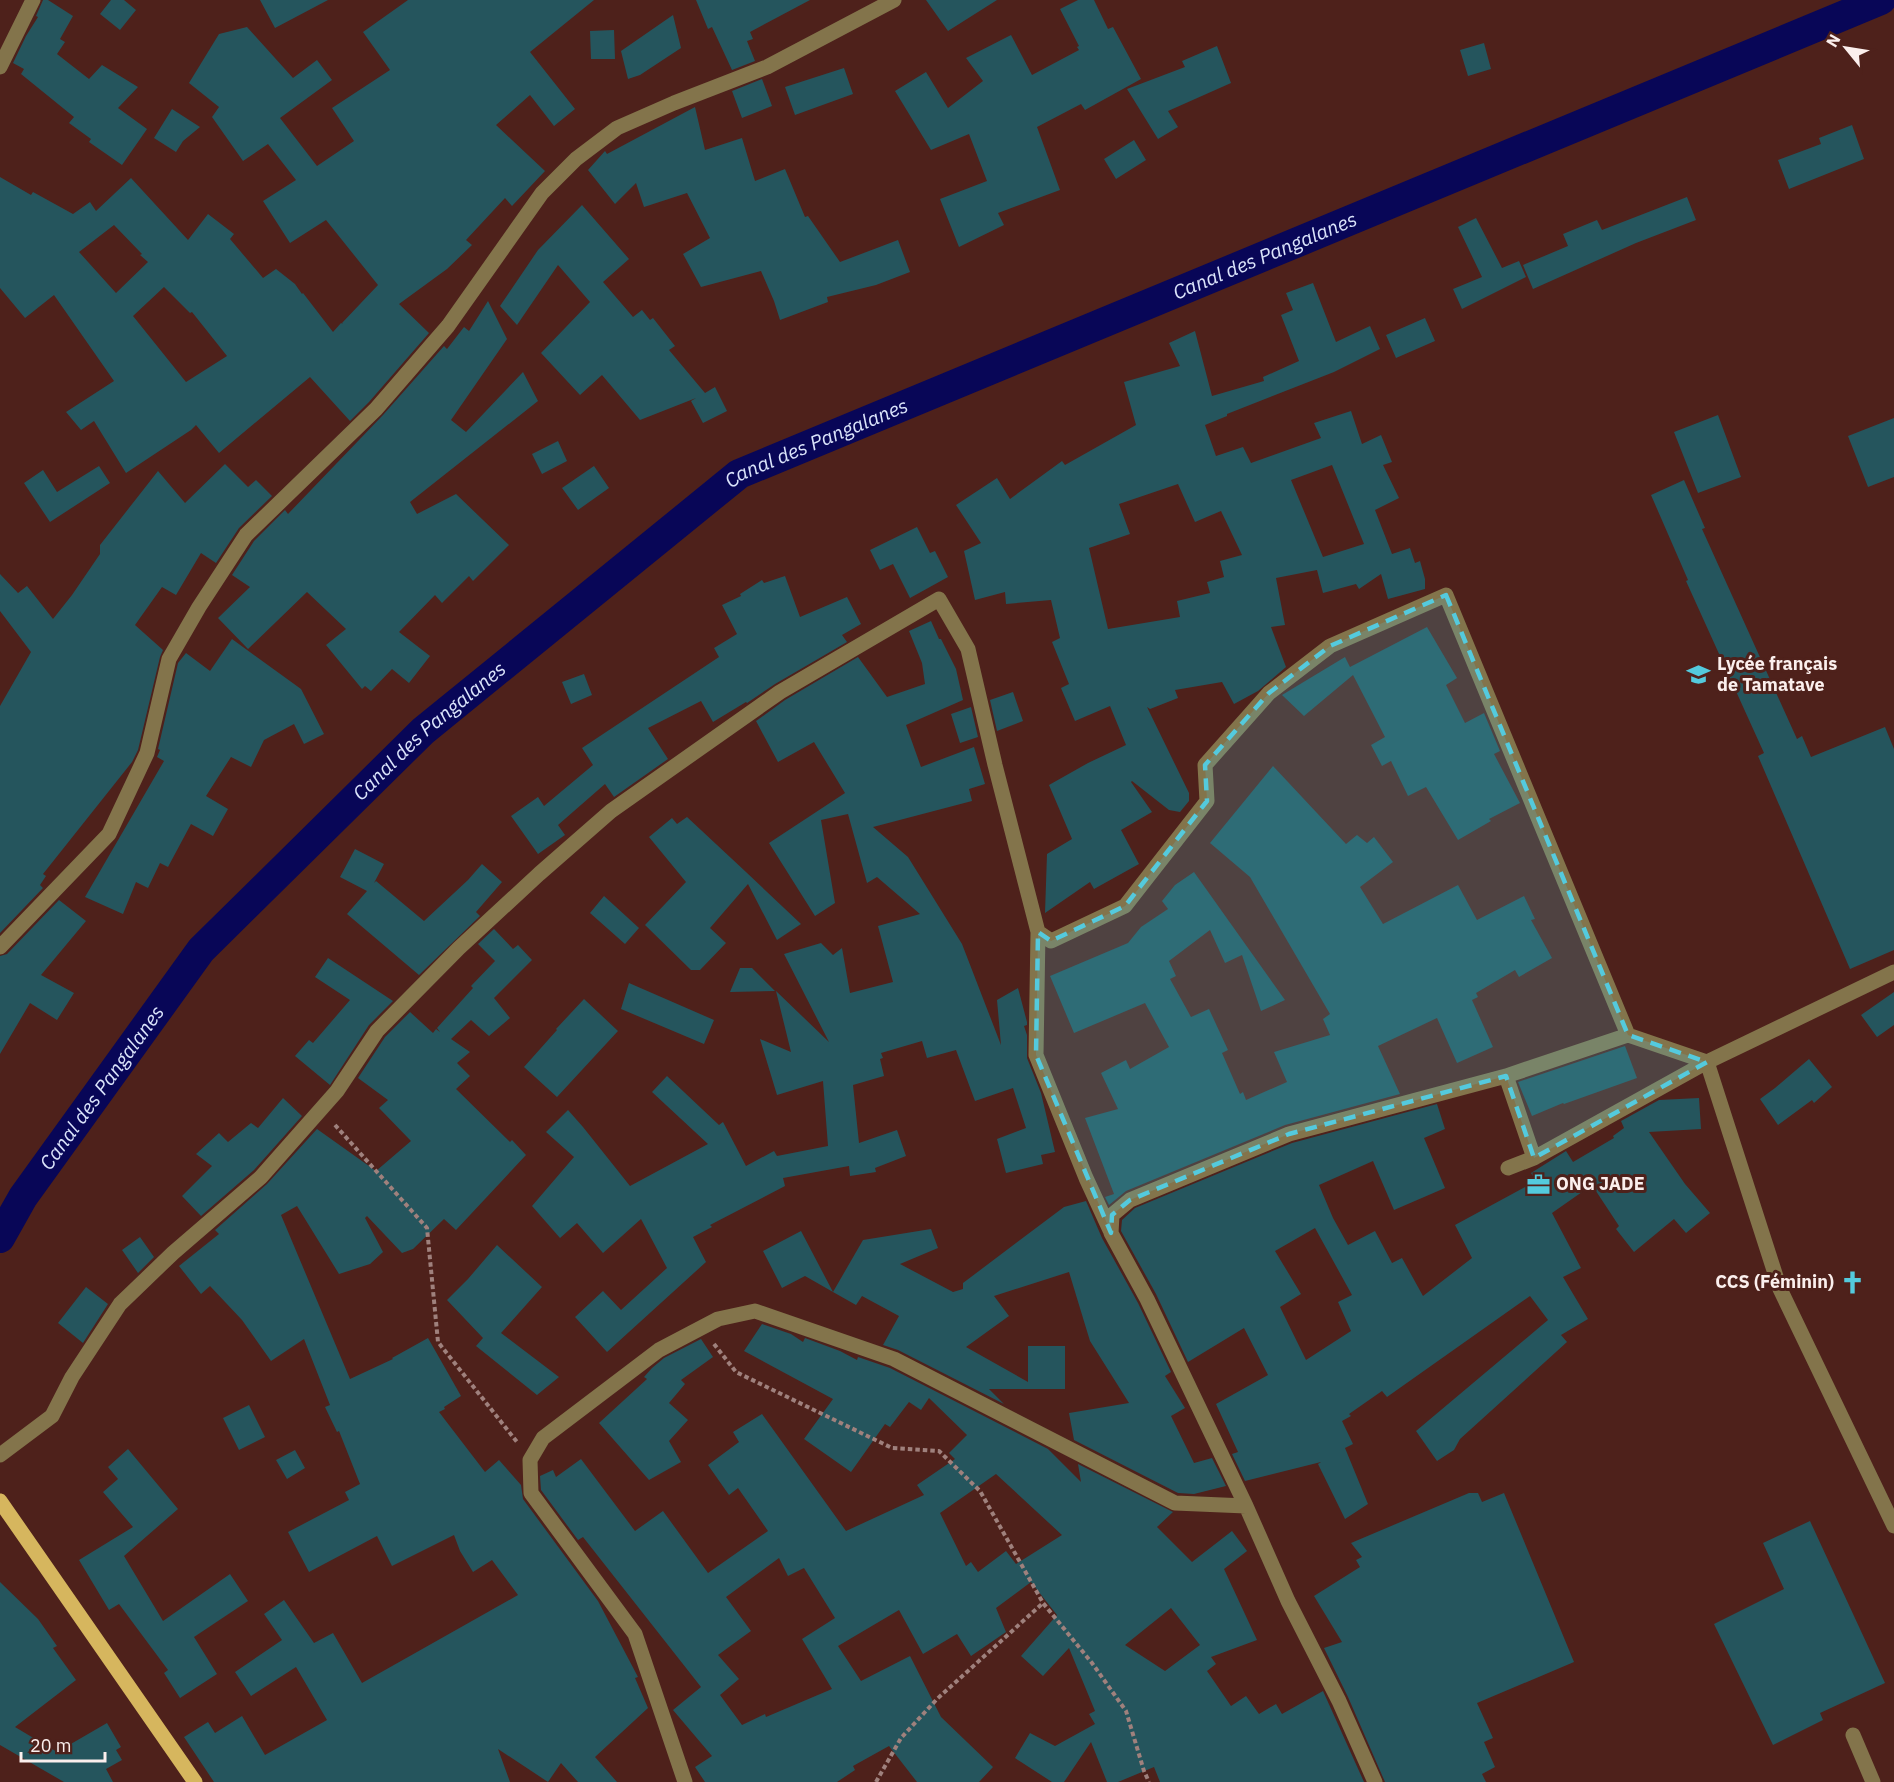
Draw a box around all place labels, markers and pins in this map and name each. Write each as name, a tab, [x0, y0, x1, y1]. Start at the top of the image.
place label: Lycée français de Tamatave	[1717, 652, 1837, 696]
school or university icon: Lycée français de Tamatave	[1686, 661, 1712, 687]
office icon: ONG JADE	[1525, 1171, 1551, 1197]
place label: ONG JADE	[1556, 1172, 1645, 1195]
church icon: CCS (Féminin)	[1839, 1269, 1865, 1295]
place label: CCS (Féminin)	[1715, 1270, 1834, 1293]

